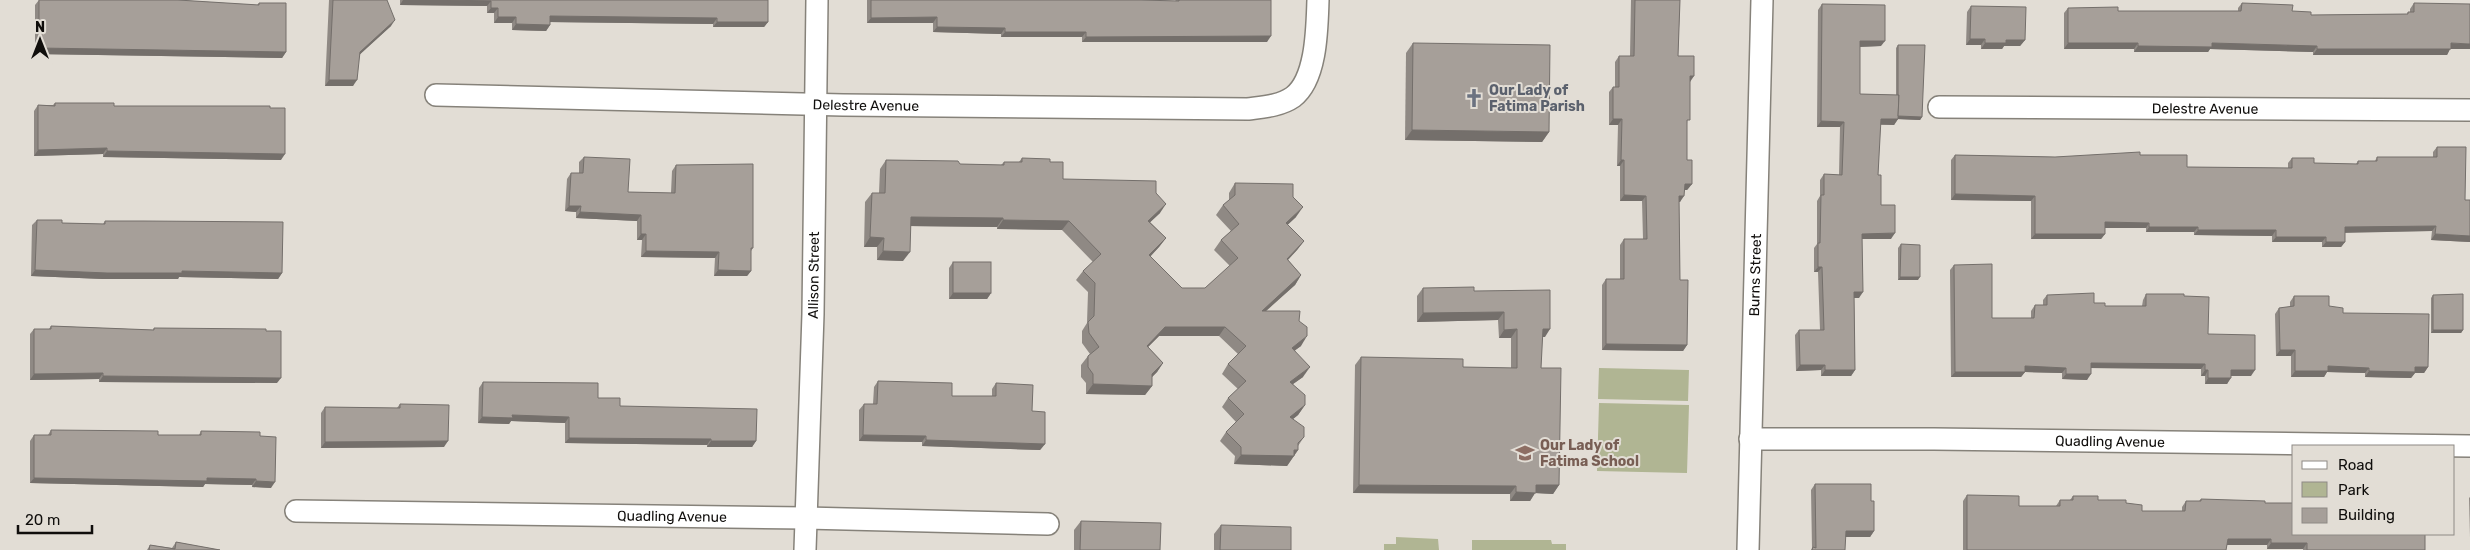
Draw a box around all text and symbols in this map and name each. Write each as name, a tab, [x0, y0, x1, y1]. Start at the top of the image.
north arrow	[15, 15, 65, 65]
text: N	[35, 19, 45, 36]
place label: Our Lady of Fatima Parish	[1489, 82, 1585, 115]
church icon: Our Lady of Fatima Parish	[1463, 87, 1485, 109]
street label: Delestre Avenue	[812, 96, 919, 114]
street label: Delestre Avenue	[2152, 100, 2258, 117]
street label: Allison Street	[804, 231, 823, 319]
street label: Burns Street	[1745, 233, 1765, 317]
street label: Quadling Avenue	[2055, 432, 2165, 451]
place label: Our Lady of Fatima School	[1540, 437, 1639, 470]
school or university icon: Our Lady of Fatima School	[1514, 442, 1536, 464]
legend	[2292, 445, 2455, 535]
text: Road	[2338, 456, 2374, 474]
text: Park	[2338, 481, 2369, 499]
scale bar	[18, 502, 91, 534]
text: Building	[2338, 506, 2395, 524]
street label: Quadling Avenue	[617, 507, 727, 525]
text: 20 m	[25, 511, 60, 529]

